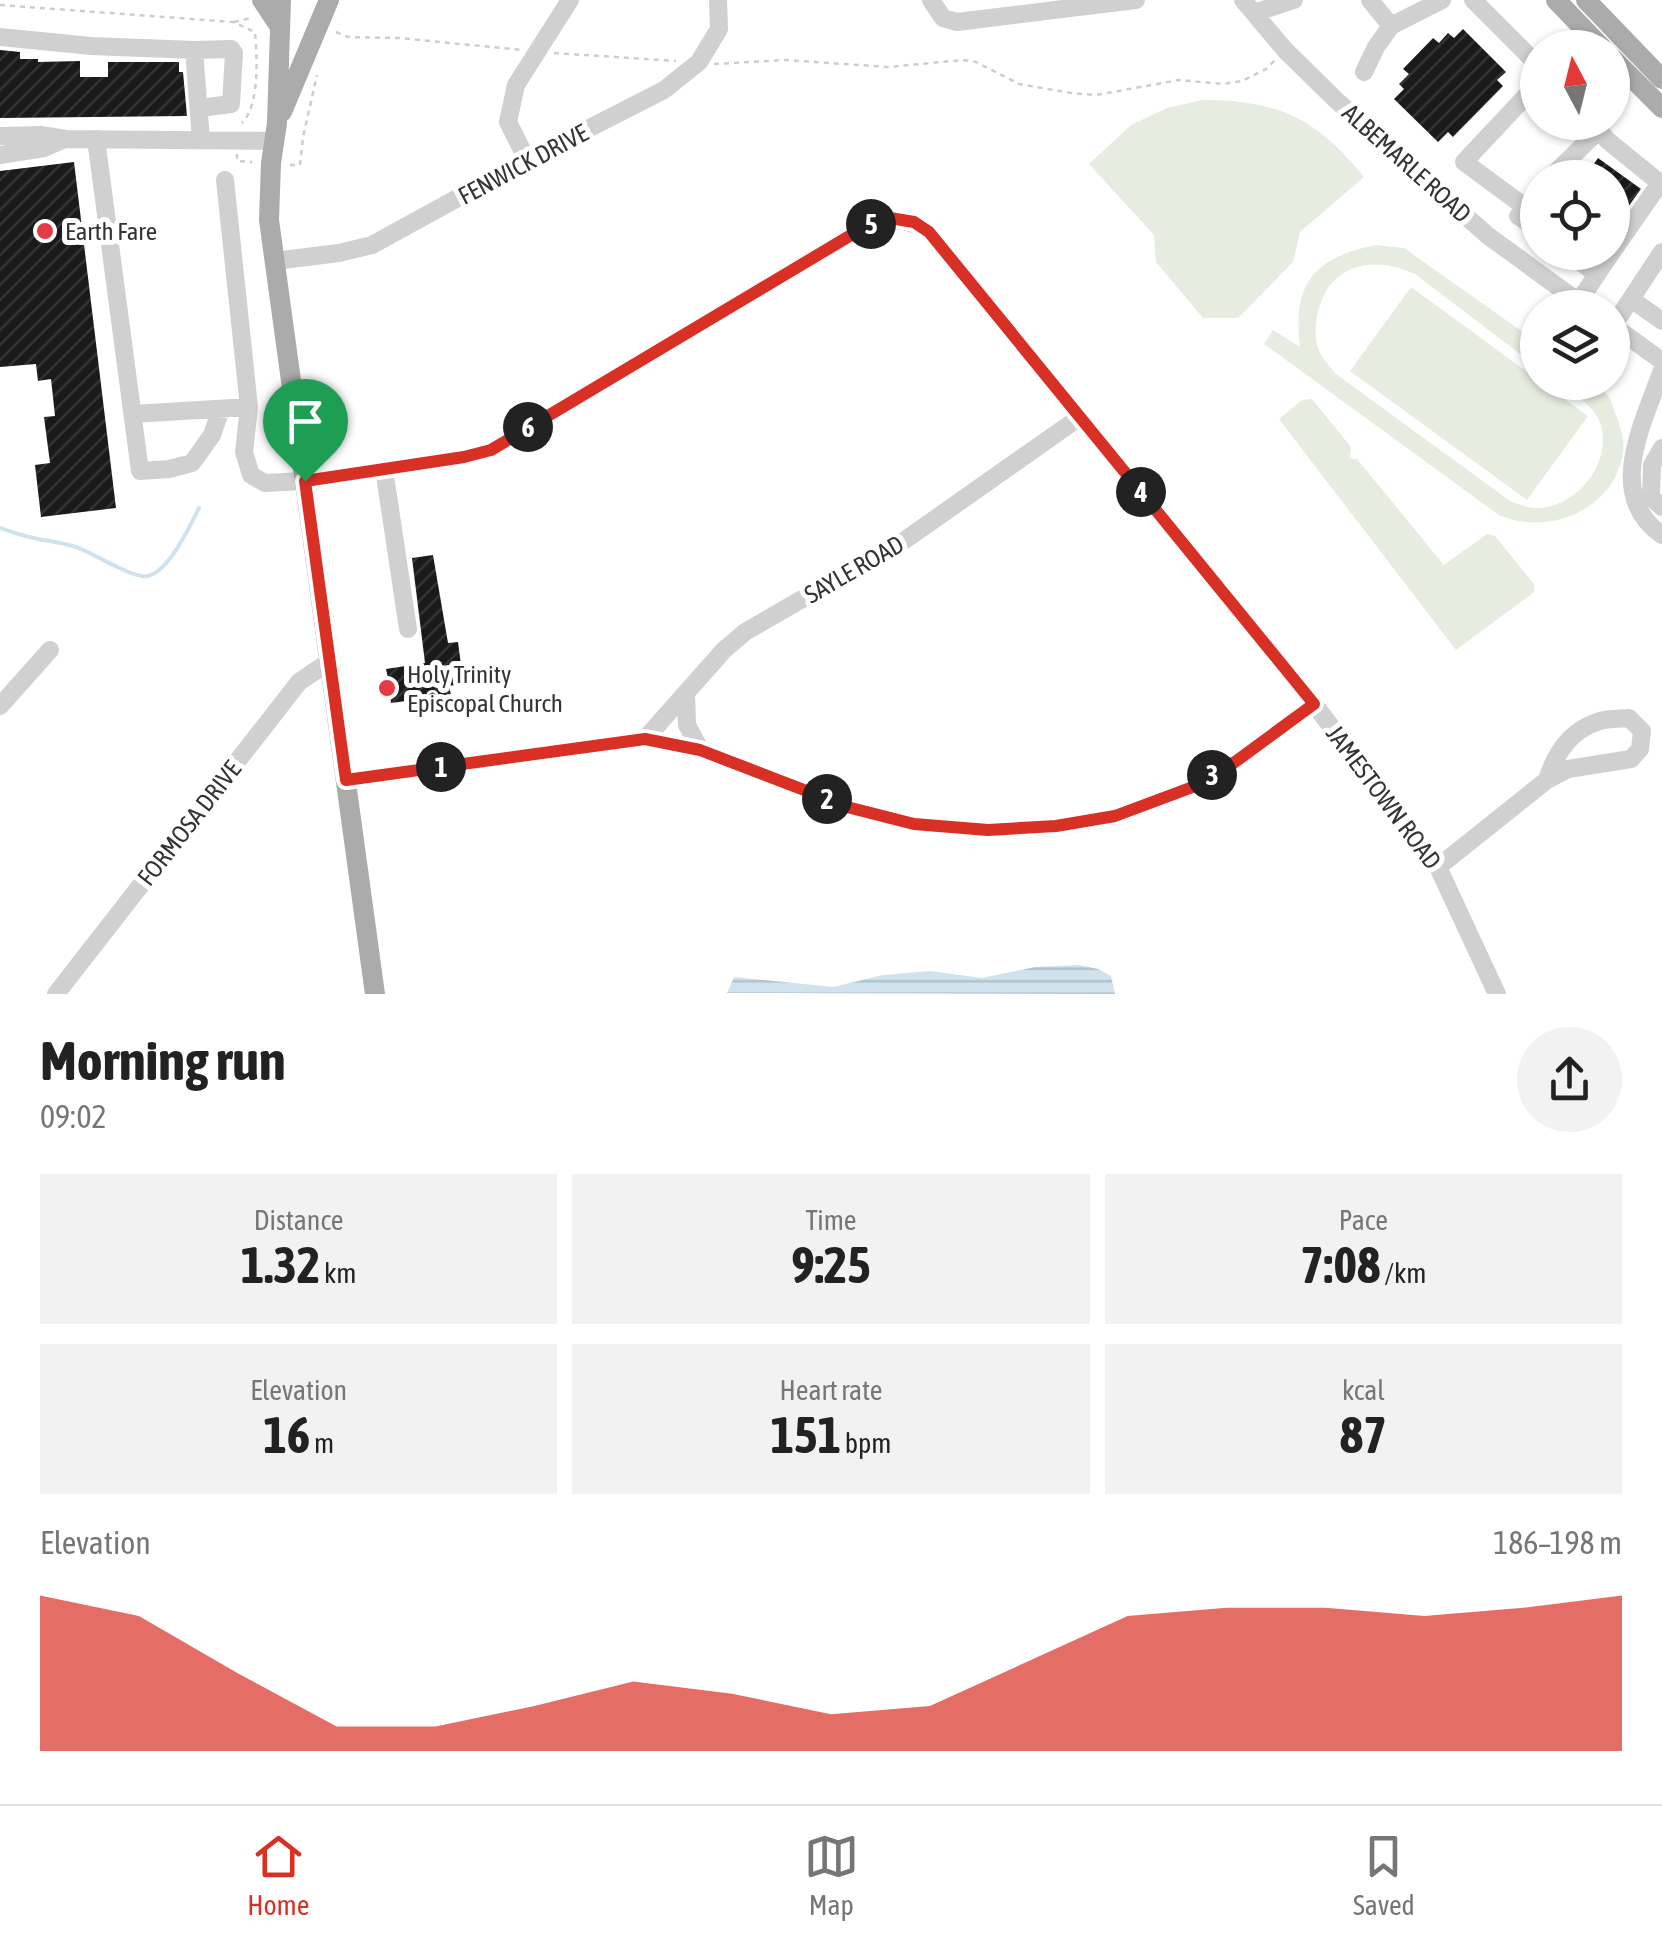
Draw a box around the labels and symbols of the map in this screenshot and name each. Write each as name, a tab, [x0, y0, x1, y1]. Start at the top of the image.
north arrow	[1520, 30, 1630, 140]
street label: ALBEMARLE ROAD	[1337, 98, 1477, 228]
street label: FENWICK DRIVE	[453, 118, 593, 210]
pin: 5	[846, 199, 896, 249]
place label: Earth Fare	[65, 217, 157, 245]
marker: Earth Fare	[34, 220, 56, 242]
pin	[263, 379, 348, 482]
pin: 6	[503, 402, 553, 452]
pin: 4	[1116, 467, 1166, 517]
street label: SAYLE ROAD	[800, 530, 908, 608]
place label: Holy Trinity Episcopal Church	[407, 660, 563, 717]
marker: Holy Trinity Episcopal Church	[376, 677, 398, 699]
street label: JAMESTOWN ROAD	[1321, 720, 1447, 874]
pin: 1	[416, 742, 466, 792]
pin: 3	[1187, 750, 1237, 800]
street label: FORMOSA DRIVE	[132, 755, 247, 891]
pin: 2	[802, 774, 852, 824]

